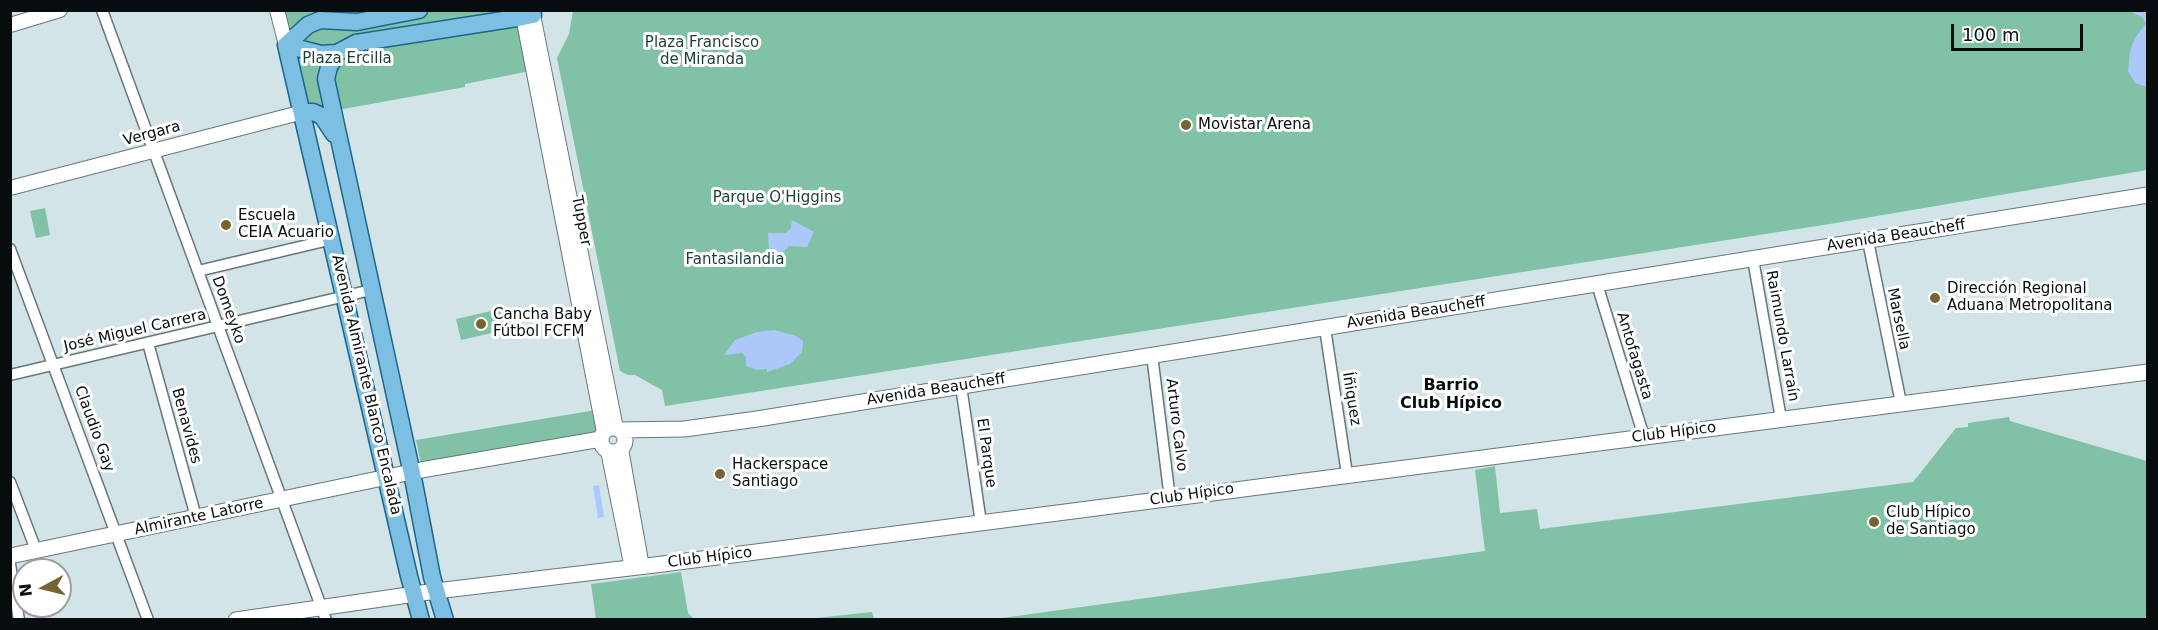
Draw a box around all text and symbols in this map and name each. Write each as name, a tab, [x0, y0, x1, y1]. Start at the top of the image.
scale bar	[1954, 12, 2086, 50]
text: 100 m	[1962, 24, 2020, 45]
park label: Plaza Francisco de Miranda	[645, 34, 759, 69]
park label: Plaza Ercilla	[302, 50, 392, 68]
place label: Movistar Arena	[1198, 116, 1311, 134]
street label: Vergara	[122, 118, 182, 150]
marker: Movistar Arena	[1179, 118, 1193, 132]
park label: Parque O'Higgins	[713, 189, 841, 207]
street label: Tupper	[567, 194, 595, 248]
place label: Escuela CEIA Acuario	[238, 207, 334, 242]
street label: Avenida Beaucheff	[1825, 216, 1967, 256]
marker: Escuela CEIA Acuario	[219, 218, 233, 232]
park label: Fantasilandia	[686, 251, 784, 269]
street label: Avenida Almirante Blanco Encalada	[327, 253, 405, 517]
street label: Raimundo Larraín	[1762, 269, 1802, 403]
street label: Domeyko	[207, 274, 249, 346]
place label: Dirección Regional Aduana Metropolitana	[1947, 280, 2113, 315]
street label: Marsella	[1883, 286, 1913, 352]
marker: Dirección Regional Aduana Metropolitana	[1928, 291, 1942, 305]
street label: Avenida Beaucheff	[1345, 293, 1487, 333]
street label: José Miguel Carrera	[62, 306, 208, 356]
place label: Cancha Baby Fútbol FCFM	[493, 306, 592, 341]
street label: Antofagasta	[1612, 310, 1656, 402]
marker: Cancha Baby Fútbol FCFM	[474, 317, 488, 331]
street label: Avenida Beaucheff	[865, 370, 1007, 410]
street label: Íñiquez	[1338, 371, 1364, 427]
district label: Barrio Club Hípico	[1400, 376, 1502, 414]
street label: Arturo Calvo	[1161, 378, 1191, 472]
street label: Claudio Gay	[70, 383, 118, 475]
street label: Benavides	[167, 386, 205, 466]
street label: El Parque	[972, 417, 1000, 489]
street label: Club Hípico	[1631, 419, 1717, 447]
place label: Hackerspace Santiago	[732, 456, 828, 491]
marker: Hackerspace Santiago	[713, 467, 727, 481]
street label: Club Hípico	[1149, 480, 1235, 510]
street label: Almirante Latorre	[133, 495, 265, 539]
place label: Club Hípico de Santiago	[1886, 504, 1976, 539]
marker: Club Hípico de Santiago	[1867, 515, 1881, 529]
street label: Club Hípico	[667, 544, 753, 572]
north arrow	[12, 558, 72, 618]
text: N	[15, 582, 36, 598]

